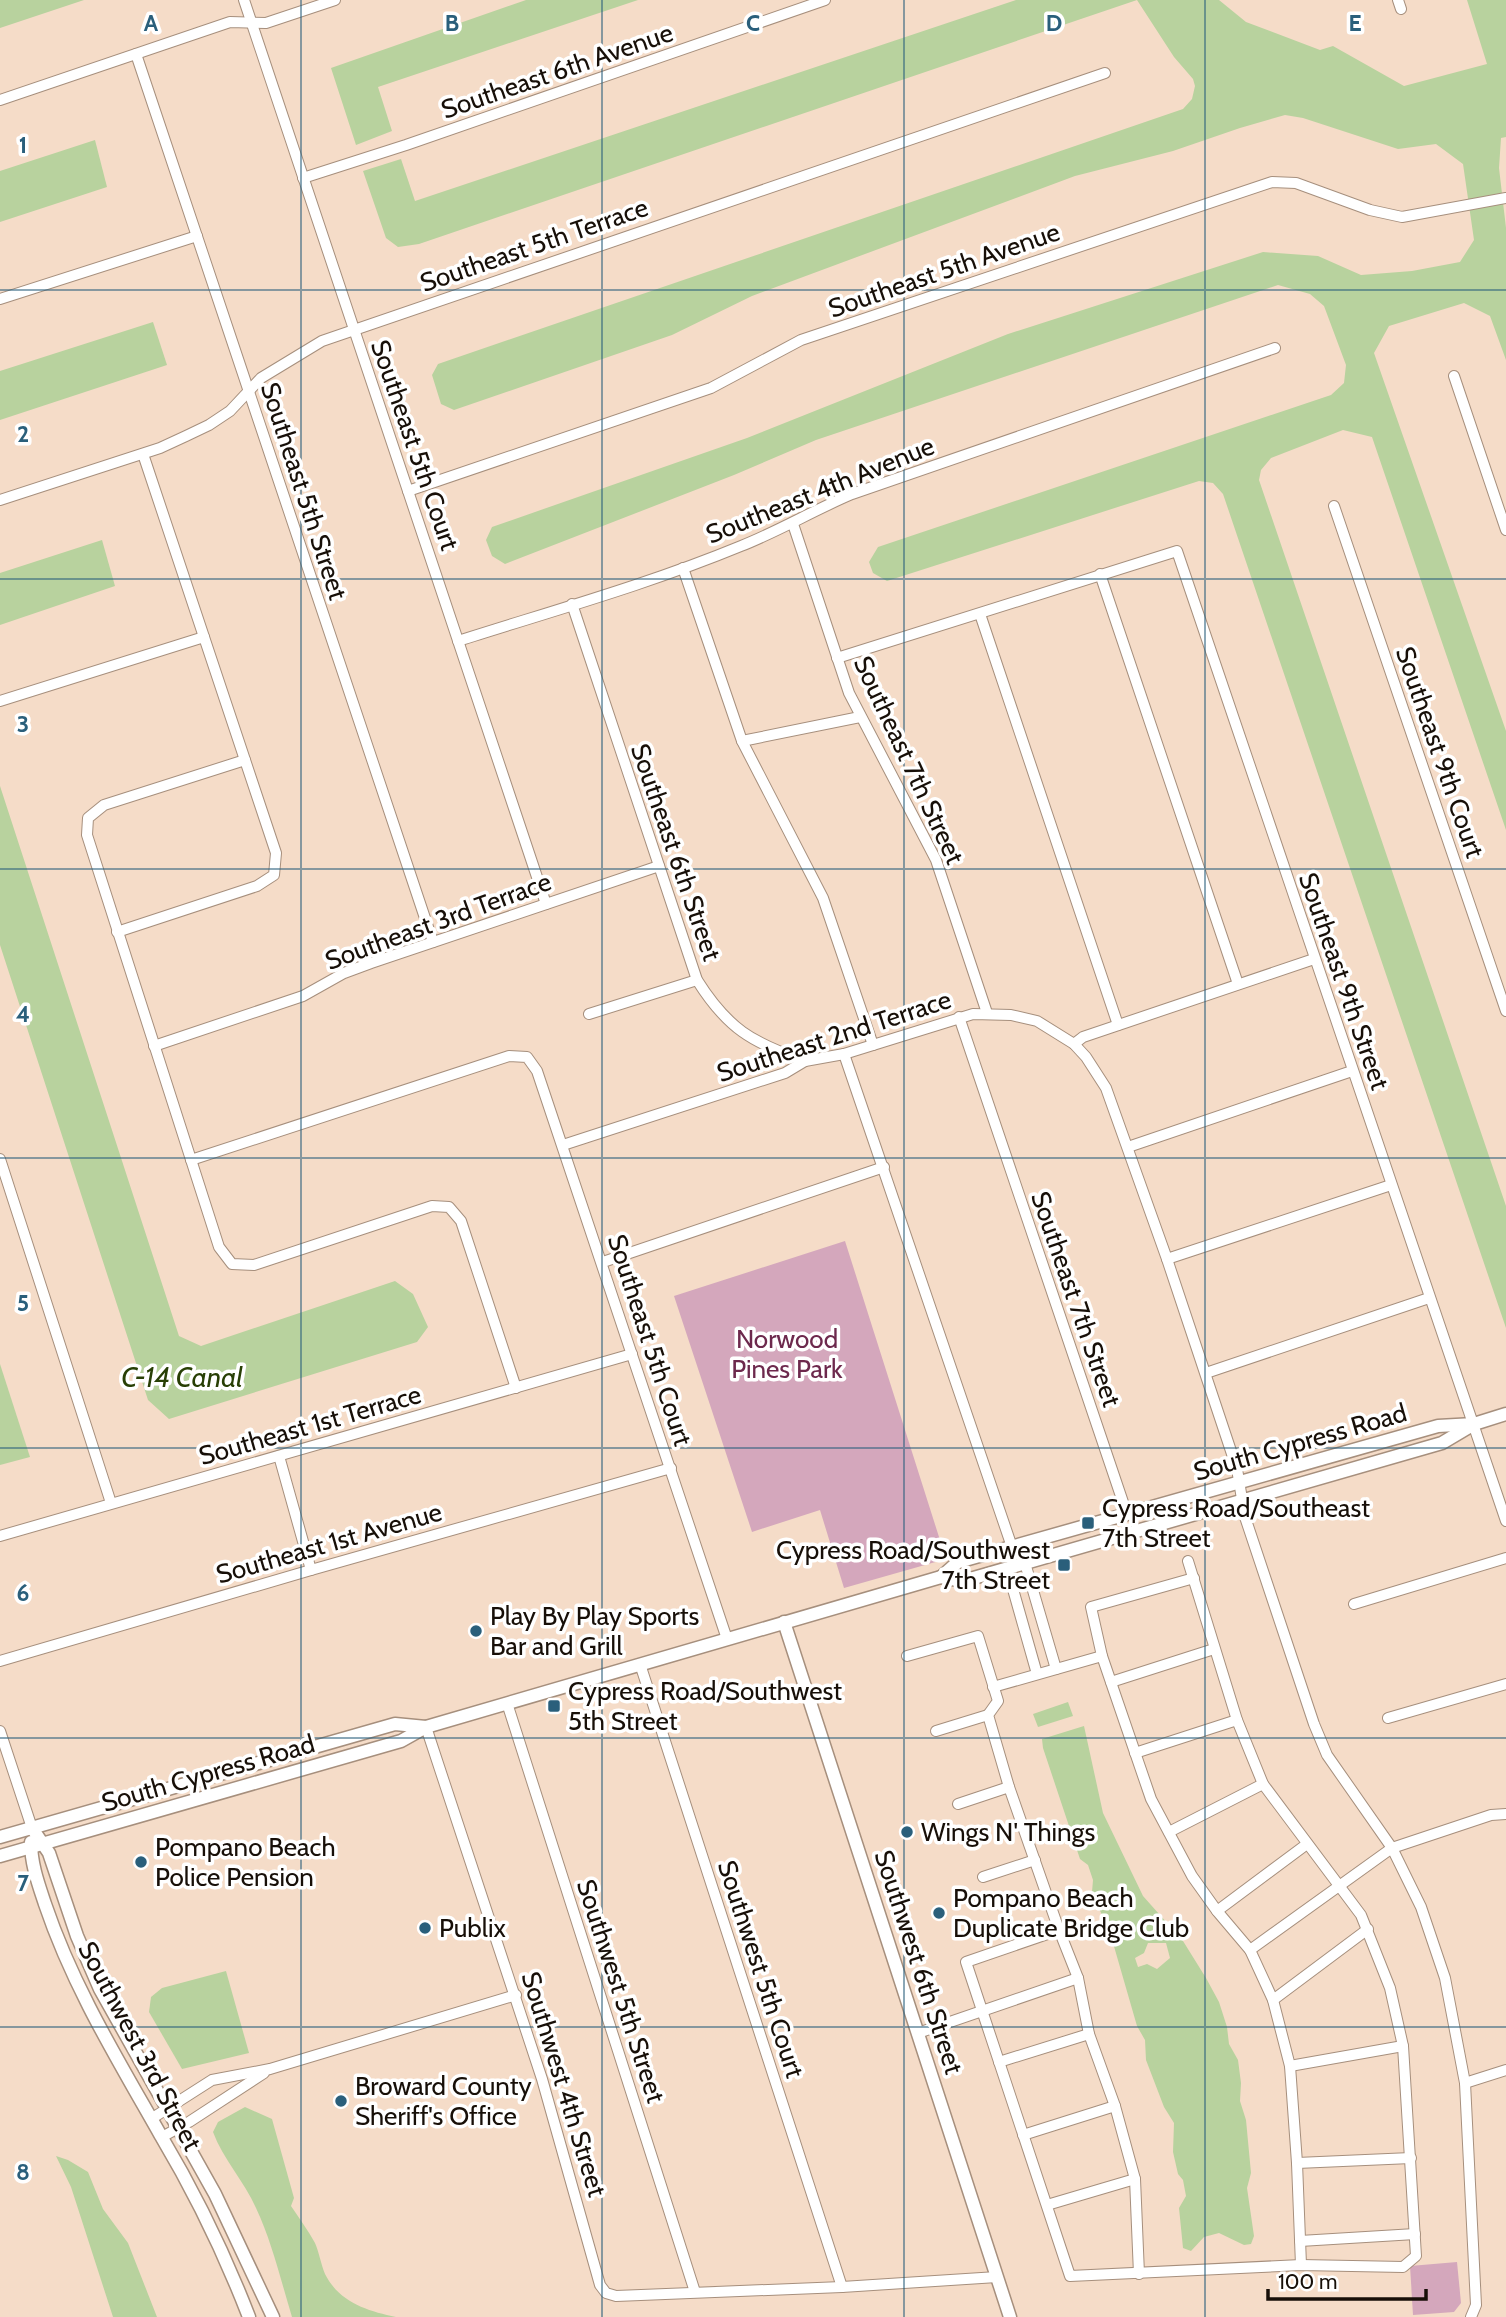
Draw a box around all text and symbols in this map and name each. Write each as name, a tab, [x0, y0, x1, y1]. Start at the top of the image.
text: A	[144, 9, 159, 37]
text: B	[445, 9, 459, 37]
text: C	[746, 9, 760, 37]
text: D	[1046, 9, 1062, 37]
text: E	[1348, 9, 1362, 37]
street label: Southeast 6th Avenue	[437, 16, 677, 126]
text: 1	[19, 131, 27, 159]
street label: Southeast 5th Terrace	[416, 191, 652, 299]
street label: Southeast 5th Avenue	[824, 215, 1064, 325]
street label: Southeast 5th Court	[364, 336, 466, 555]
street label: Southeast 5th Street	[254, 378, 354, 604]
text: 2	[17, 420, 29, 448]
street label: Southeast 4th Avenue	[701, 430, 939, 550]
street label: Southeast 9th Court	[1389, 642, 1491, 862]
street label: Southeast 7th Street	[847, 651, 971, 869]
text: 3	[17, 710, 29, 738]
street label: Southeast 6th Street	[624, 739, 728, 965]
street label: Southeast 3rd Terrace	[321, 865, 555, 977]
street label: Southeast 9th Street	[1292, 868, 1396, 1094]
street label: Southeast 2nd Terrace	[713, 983, 955, 1089]
text: 4	[16, 1000, 30, 1028]
street label: Southeast 7th Street	[1024, 1187, 1128, 1411]
street label: Southeast 5th Court	[601, 1230, 699, 1450]
text: 5	[17, 1289, 29, 1317]
park label: Norwood Pines Park	[731, 1323, 843, 1385]
water label: C-14 Canal	[121, 1360, 243, 1394]
street label: Southeast 1st Terrace	[195, 1378, 425, 1472]
street label: South Cypress Road	[1190, 1396, 1410, 1488]
place label: Cypress Road/Southeast 7th Street	[1102, 1492, 1370, 1554]
street label: Southeast 1st Avenue	[212, 1495, 446, 1591]
marker: Cypress Road/Southeast 7th Street	[1080, 1515, 1096, 1531]
place label: Cypress Road/Southwest 7th Street	[776, 1534, 1050, 1596]
marker: Cypress Road/Southwest 7th Street	[1056, 1557, 1072, 1573]
text: 6	[17, 1579, 29, 1607]
place label: Play By Play Sports Bar and Grill	[490, 1600, 699, 1662]
marker: Play By Play Sports Bar and Grill	[468, 1623, 484, 1639]
place label: Cypress Road/Southwest 5th Street	[568, 1675, 842, 1737]
marker: Cypress Road/Southwest 5th Street	[546, 1698, 562, 1714]
street label: South Cypress Road	[98, 1727, 318, 1819]
place label: Wings N' Things	[921, 1816, 1095, 1848]
marker: Wings N' Things	[899, 1824, 915, 1840]
place label: Pompano Beach Police Pension	[155, 1831, 336, 1893]
street label: Southwest 6th Street	[868, 1846, 970, 2078]
marker: Pompano Beach Police Pension	[133, 1854, 149, 1870]
street label: Southwest 5th Court	[711, 1856, 811, 2082]
text: 7	[17, 1869, 29, 1897]
street label: Southwest 5th Street	[570, 1875, 672, 2107]
place label: Pompano Beach Duplicate Bridge Club	[953, 1882, 1189, 1944]
marker: Pompano Beach Duplicate Bridge Club	[931, 1905, 947, 1921]
place label: Publix	[439, 1912, 506, 1944]
marker: Publix	[417, 1920, 433, 1936]
street label: Southwest 3rd Street	[71, 1936, 209, 2156]
street label: Southwest 4th Street	[515, 1968, 614, 2201]
place label: Broward County Sheriff's Office	[355, 2070, 532, 2132]
marker: Broward County Sheriff's Office	[333, 2093, 349, 2109]
text: 8	[16, 2158, 30, 2186]
scale bar	[1268, 2258, 1426, 2302]
text: 100 m	[1278, 2269, 1337, 2294]

